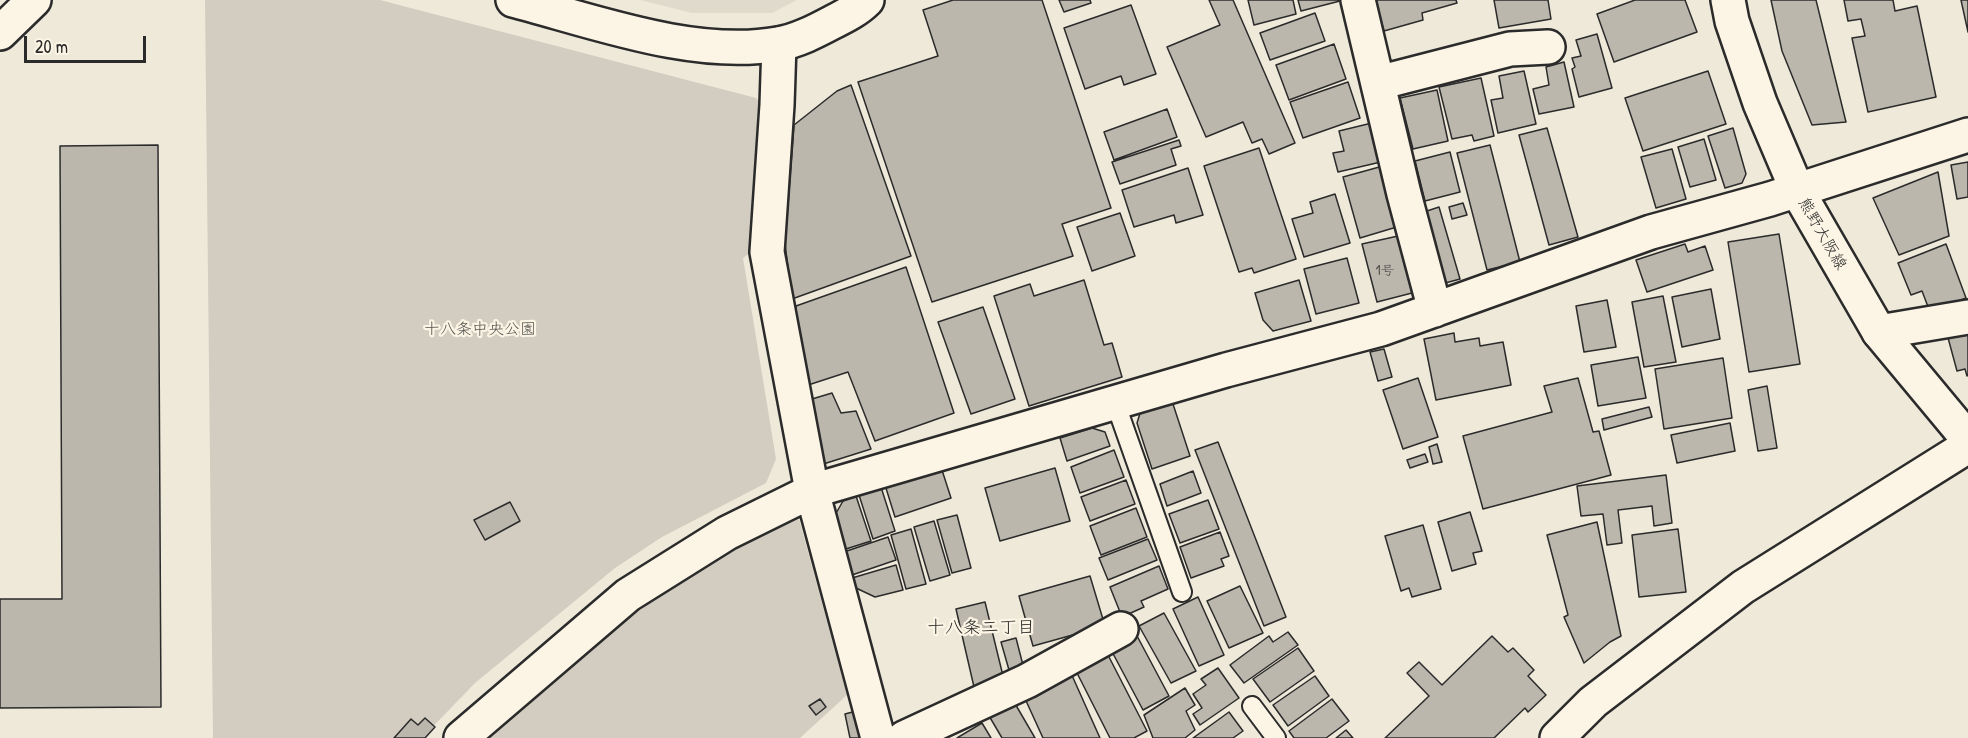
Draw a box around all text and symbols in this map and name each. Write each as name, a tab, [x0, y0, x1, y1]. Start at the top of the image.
scale bar	[27, 24, 148, 62]
text: 20 m	[35, 34, 68, 59]
street label: 熊野大阪線	[1794, 195, 1850, 273]
house number: 1号	[1375, 263, 1395, 279]
park label: 十八条中央公園	[424, 320, 536, 340]
district label: 十八条二丁目	[927, 617, 1035, 639]

